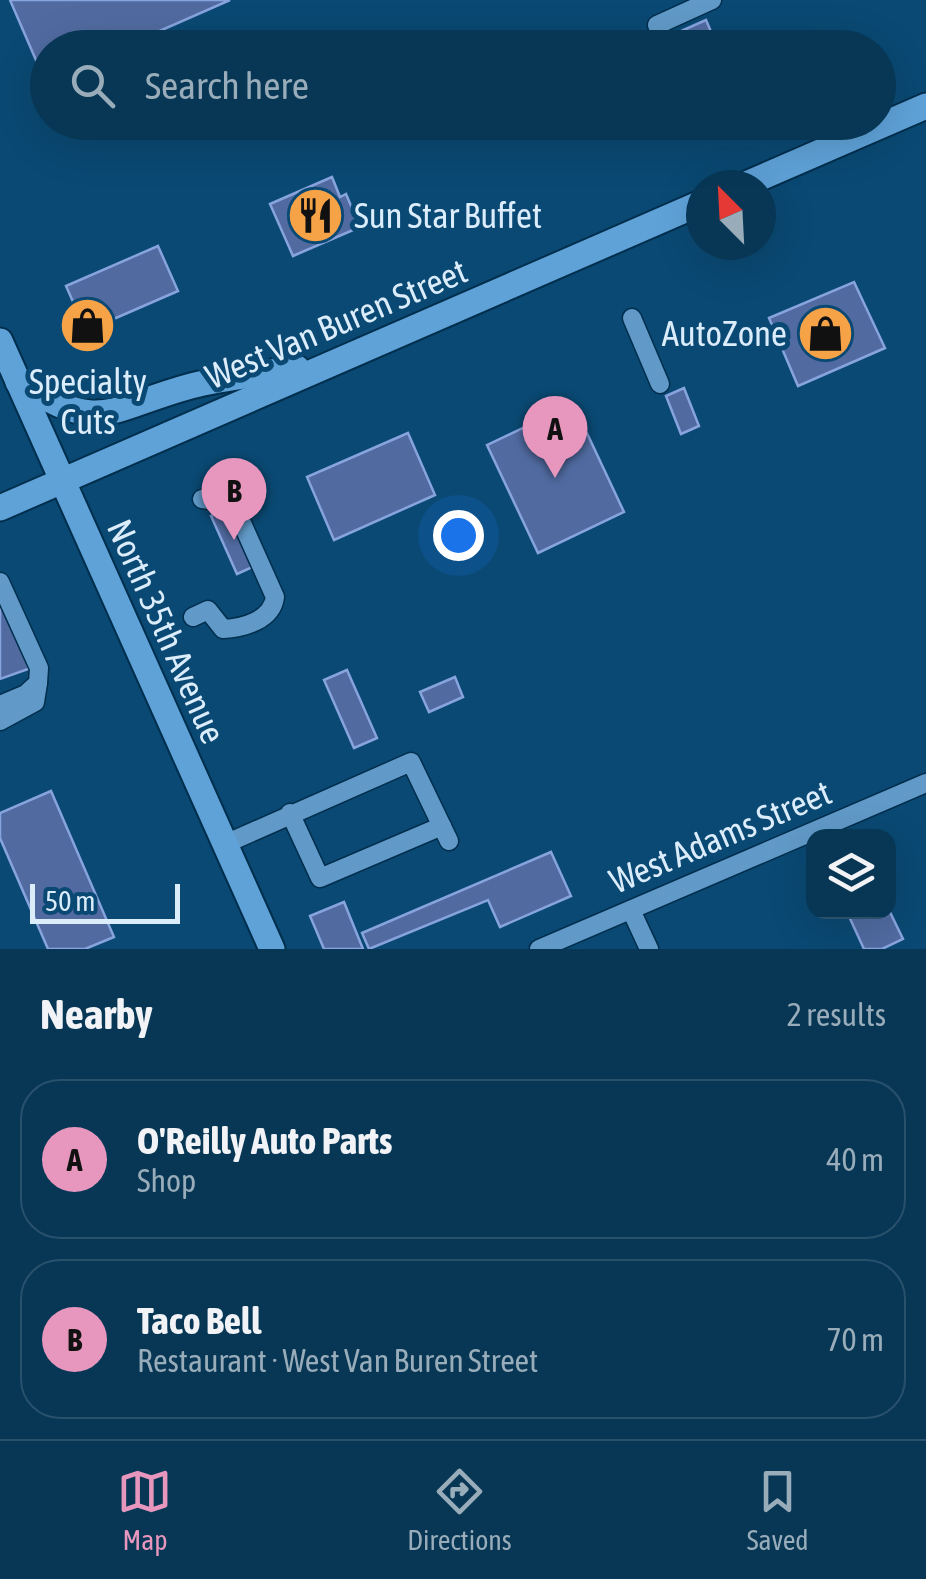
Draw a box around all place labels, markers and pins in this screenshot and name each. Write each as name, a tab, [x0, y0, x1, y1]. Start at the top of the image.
restaurant icon: Sun Star Buffet	[285, 185, 345, 245]
place label: Sun Star Buffet	[354, 195, 542, 235]
shop icon: Specialty Cuts	[58, 295, 118, 355]
shop icon: AutoZone	[796, 303, 856, 363]
place label: AutoZone	[662, 313, 787, 353]
place label: Specialty Cuts	[29, 361, 147, 441]
pin: A	[522, 396, 588, 478]
pin: B	[202, 458, 266, 540]

